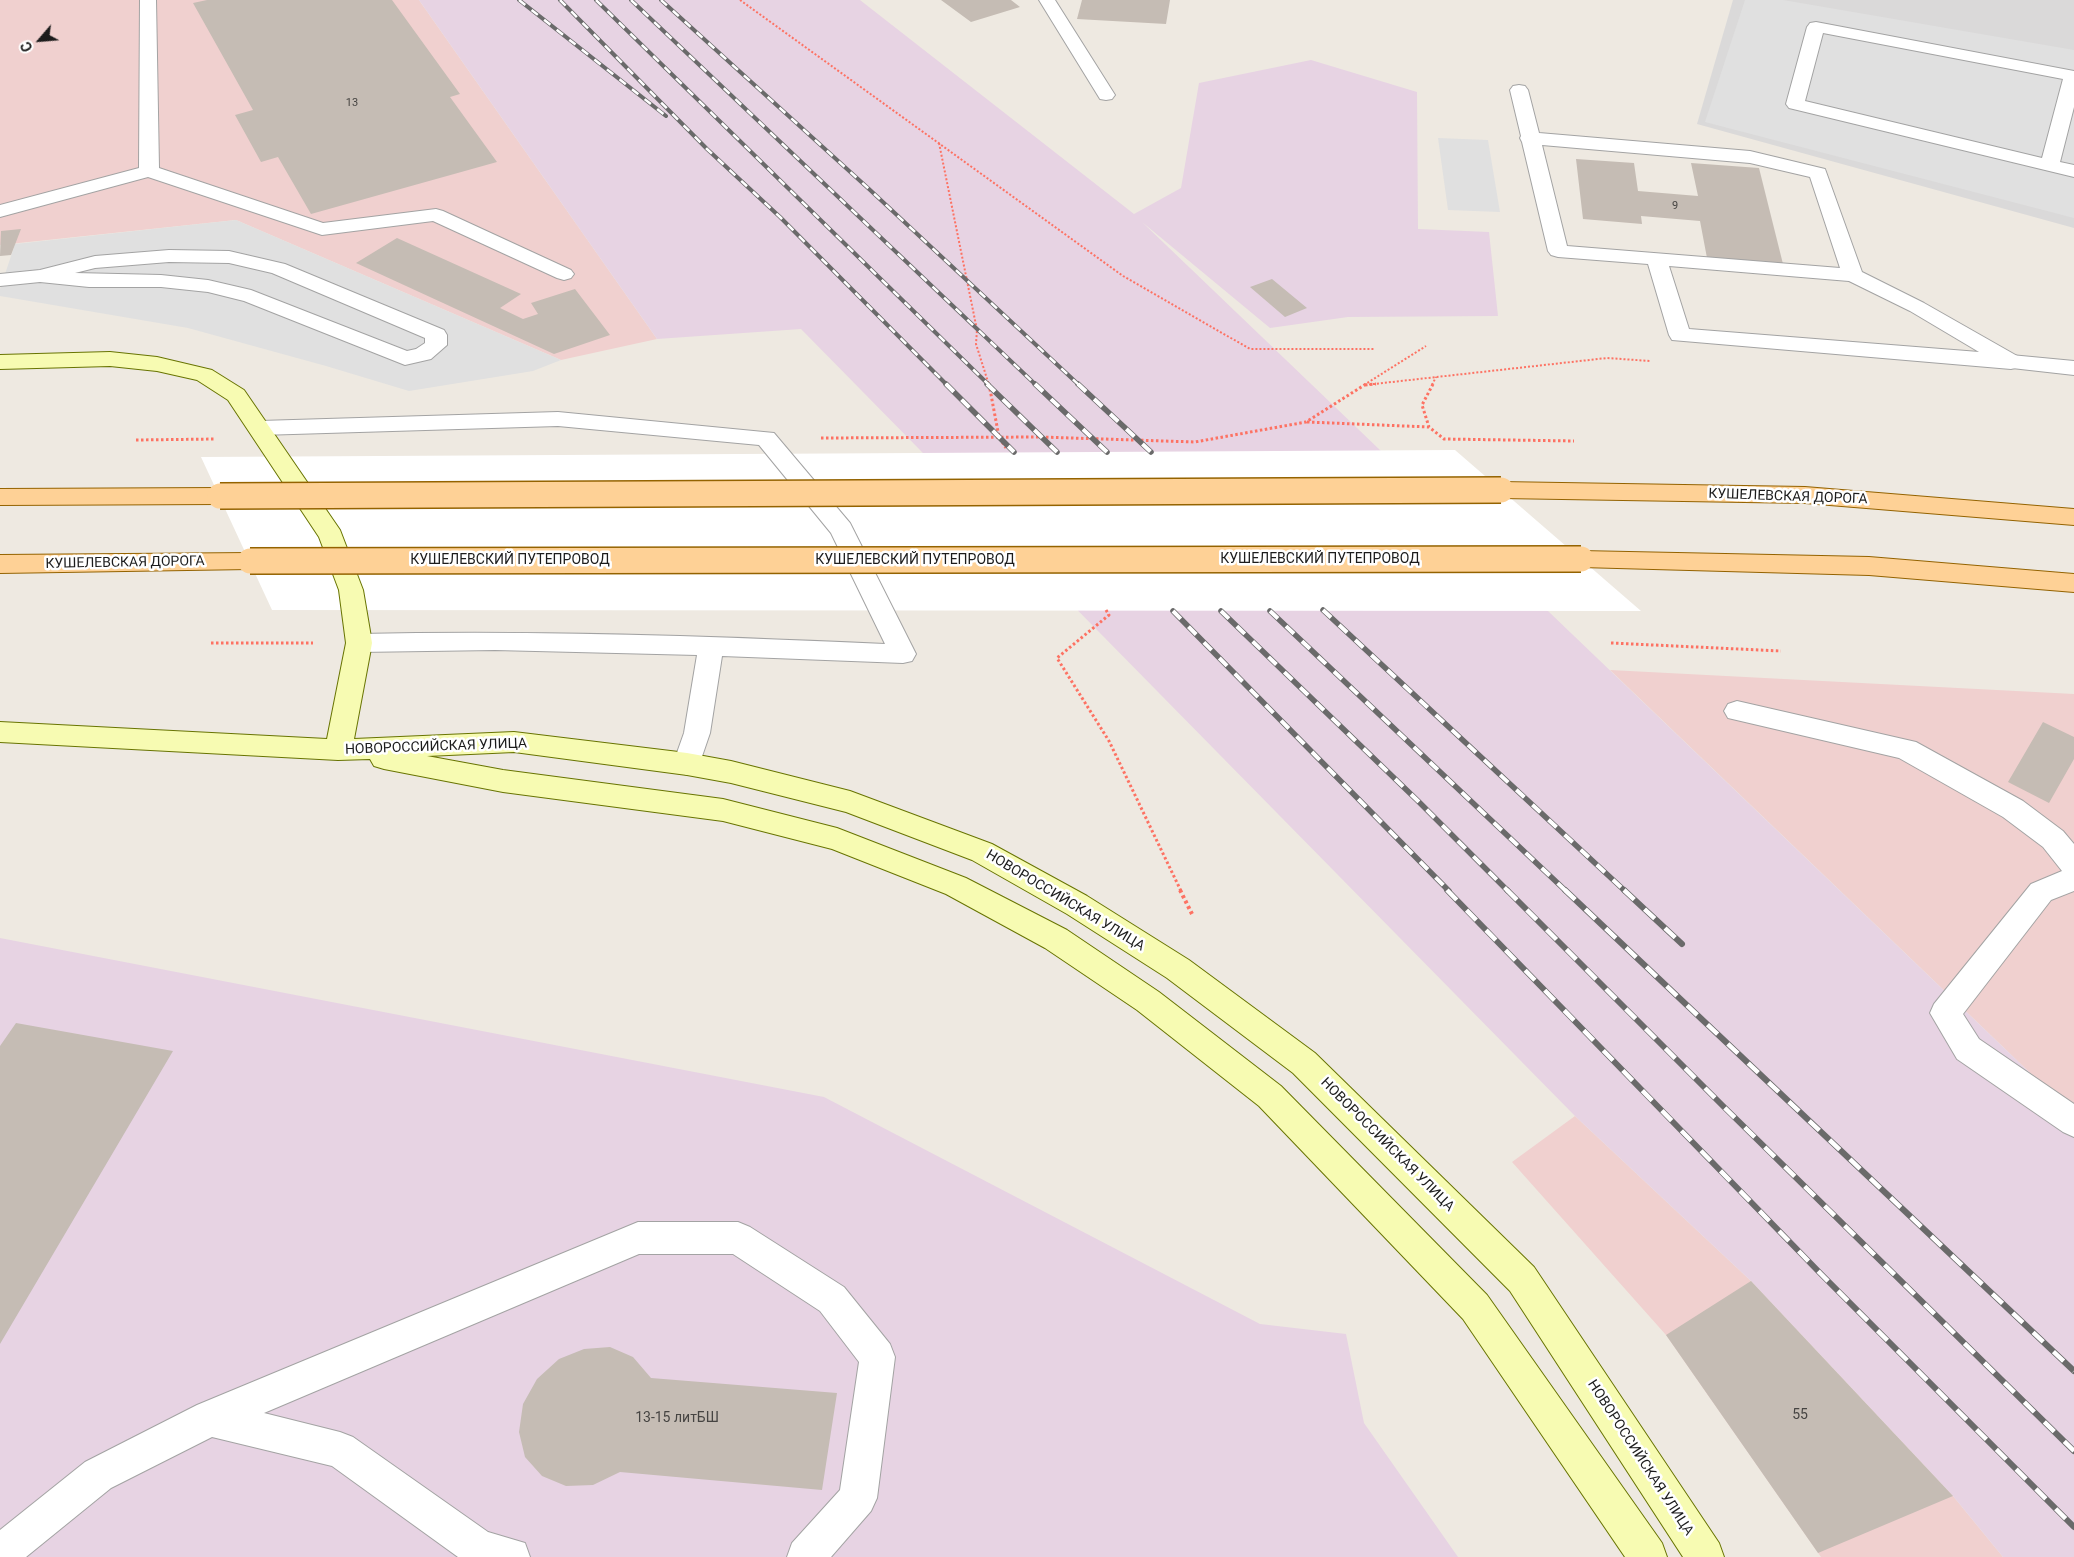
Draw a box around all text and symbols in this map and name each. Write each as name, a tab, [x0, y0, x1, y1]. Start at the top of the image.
north arrow	[15, 15, 65, 65]
text: С	[17, 39, 36, 55]
house number: 13	[346, 96, 358, 110]
house number: 9	[1672, 199, 1678, 213]
street label: КУШЕЛЕВСКАЯ ДОРОГА	[1708, 486, 1868, 508]
street label: КУШЕЛЕВСКИЙ ПУТЕПРОВОД	[1220, 551, 1420, 567]
street label: КУШЕЛЕВСКИЙ ПУТЕПРОВОД	[410, 552, 610, 568]
street label: КУШЕЛЕВСКИЙ ПУТЕПРОВОД	[815, 552, 1015, 568]
street label: КУШЕЛЕВСКАЯ ДОРОГА	[45, 553, 205, 573]
street label: НОВОРОССИЙСКАЯ УЛИЦА	[345, 735, 527, 759]
street label: НОВОРОССИЙСКАЯ УЛИЦА	[983, 847, 1147, 955]
street label: НОВОРОССИЙСКАЯ УЛИЦА	[1317, 1075, 1457, 1215]
street label: НОВОРОССИЙСКАЯ УЛИЦА	[1583, 1377, 1697, 1539]
house number: 55	[1792, 1407, 1808, 1423]
house number: 13-15 литБШ	[635, 1410, 719, 1426]

